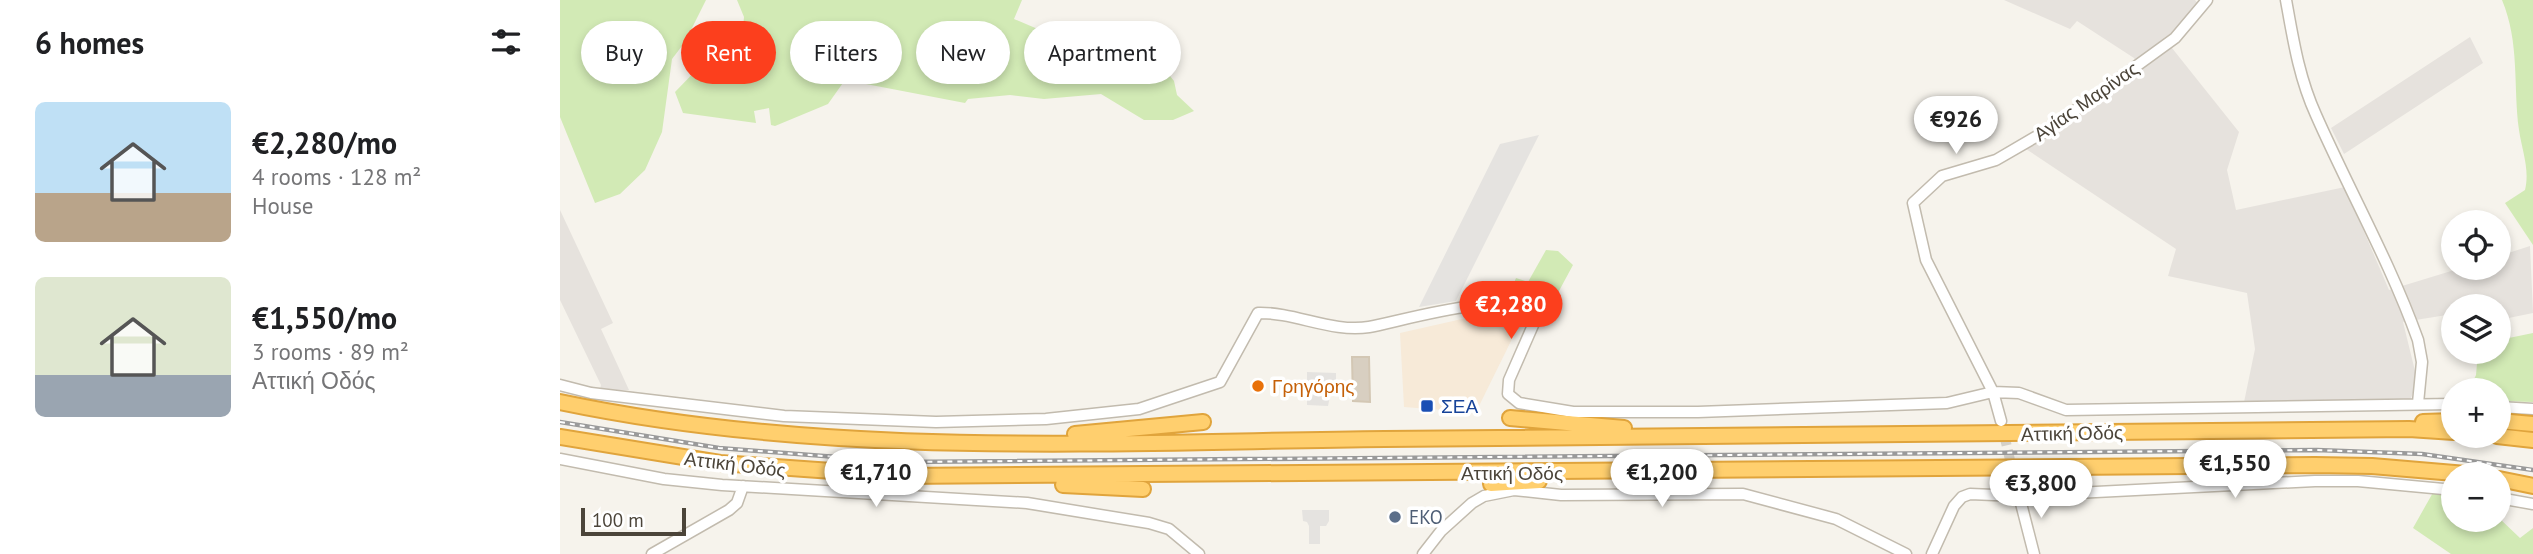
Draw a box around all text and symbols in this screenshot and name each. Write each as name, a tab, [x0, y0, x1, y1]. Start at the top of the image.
chip: Buy	[581, 21, 667, 84]
chip: Rent	[681, 21, 776, 84]
chip: Filters	[790, 21, 902, 84]
chip: New	[916, 21, 1010, 84]
chip: Apartment	[1024, 21, 1181, 84]
text: 6 homes	[35, 23, 144, 62]
icon: filters	[487, 23, 525, 61]
street label: Αγίας Μαρίνας	[2029, 56, 2143, 146]
pin: €926	[1915, 96, 1997, 156]
text: €926	[1930, 104, 1982, 133]
text: €2,280/mo	[252, 123, 397, 162]
icon: home	[91, 130, 175, 214]
text: 4 rooms · 128 m²	[252, 162, 421, 191]
text: House	[252, 191, 314, 220]
map controls	[2441, 210, 2511, 532]
button: locate	[2441, 210, 2511, 280]
pin: €2,280	[1454, 282, 1568, 341]
text: €2,280	[1475, 289, 1547, 318]
button: layers	[2441, 294, 2511, 364]
text: €1,550/mo	[252, 298, 397, 337]
icon: home	[91, 305, 175, 389]
text: 3 rooms · 89 m²	[252, 337, 409, 366]
text: Αττική Οδός	[252, 366, 376, 395]
place label: Γρηγόρης	[1272, 374, 1354, 398]
marker: Γρηγόρης	[1250, 378, 1266, 394]
button: +	[2441, 378, 2511, 448]
place label: ΣΕΑ	[1441, 394, 1478, 418]
marker: ΣΕΑ	[1419, 398, 1435, 414]
street label: Αττική Οδός	[2021, 420, 2123, 446]
pin: €1,550	[2178, 440, 2292, 500]
street label: Αττική Οδός	[683, 446, 787, 482]
text: €1,550	[2199, 448, 2271, 477]
pin: €1,710	[819, 449, 933, 509]
pin: €1,200	[1605, 449, 1719, 509]
text: €1,710	[840, 457, 912, 486]
text: €1,200	[1626, 457, 1698, 486]
street label: Αττική Οδός	[1461, 461, 1563, 485]
pin: €3,800	[1984, 461, 2098, 520]
button: −	[2441, 462, 2511, 532]
text: €3,800	[2005, 468, 2077, 497]
scale bar	[581, 505, 686, 537]
place label: EKO	[1409, 505, 1443, 529]
text: 100 m	[592, 508, 644, 532]
marker: EKO	[1387, 509, 1403, 525]

